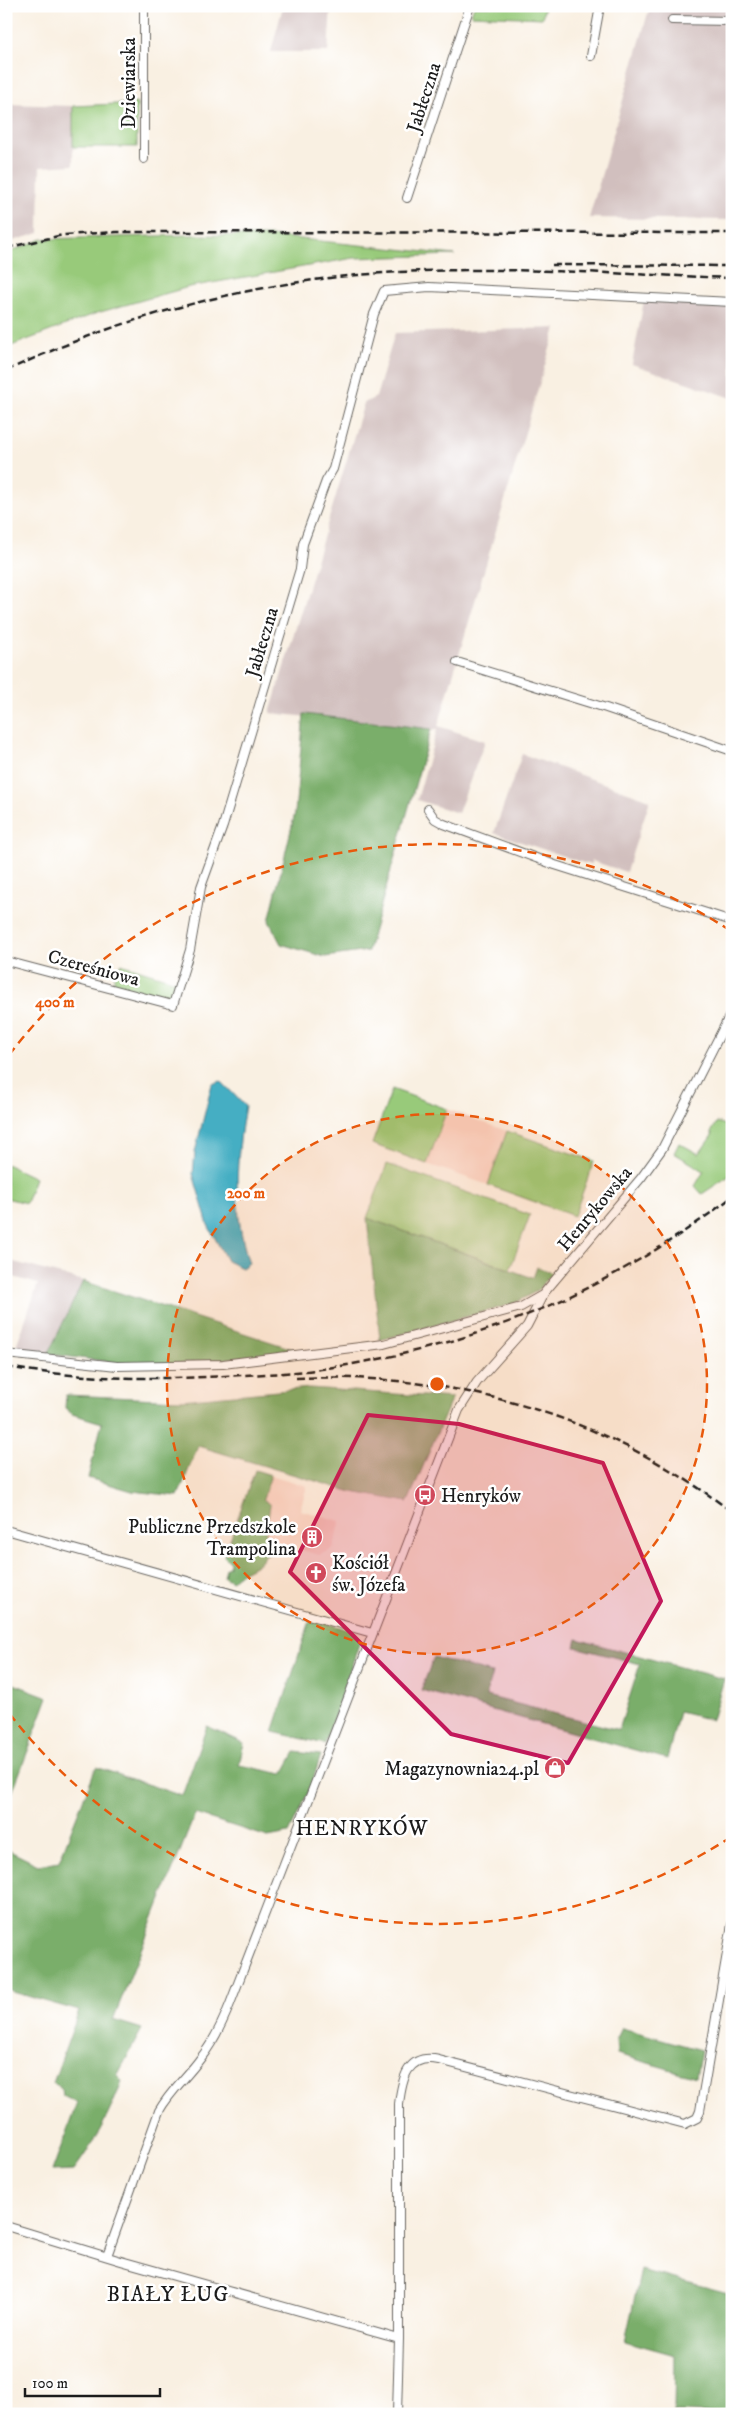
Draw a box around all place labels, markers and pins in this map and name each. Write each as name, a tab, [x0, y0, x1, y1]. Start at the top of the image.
centre of rings	[428, 1375, 446, 1393]
bus stop icon: Henryków	[413, 1483, 437, 1507]
place label: Henryków	[441, 1485, 521, 1508]
place label: Publiczne Przedszkole Trampolina	[128, 1516, 296, 1561]
building icon: Publiczne Przedszkole Trampolina	[300, 1525, 324, 1549]
place label: Kościół św. Józefa	[332, 1552, 405, 1597]
church icon: Kościół św. Józefa	[304, 1561, 328, 1585]
shop icon: Magazynownia24.pl	[543, 1756, 567, 1780]
place label: Magazynownia24.pl	[385, 1758, 539, 1781]

